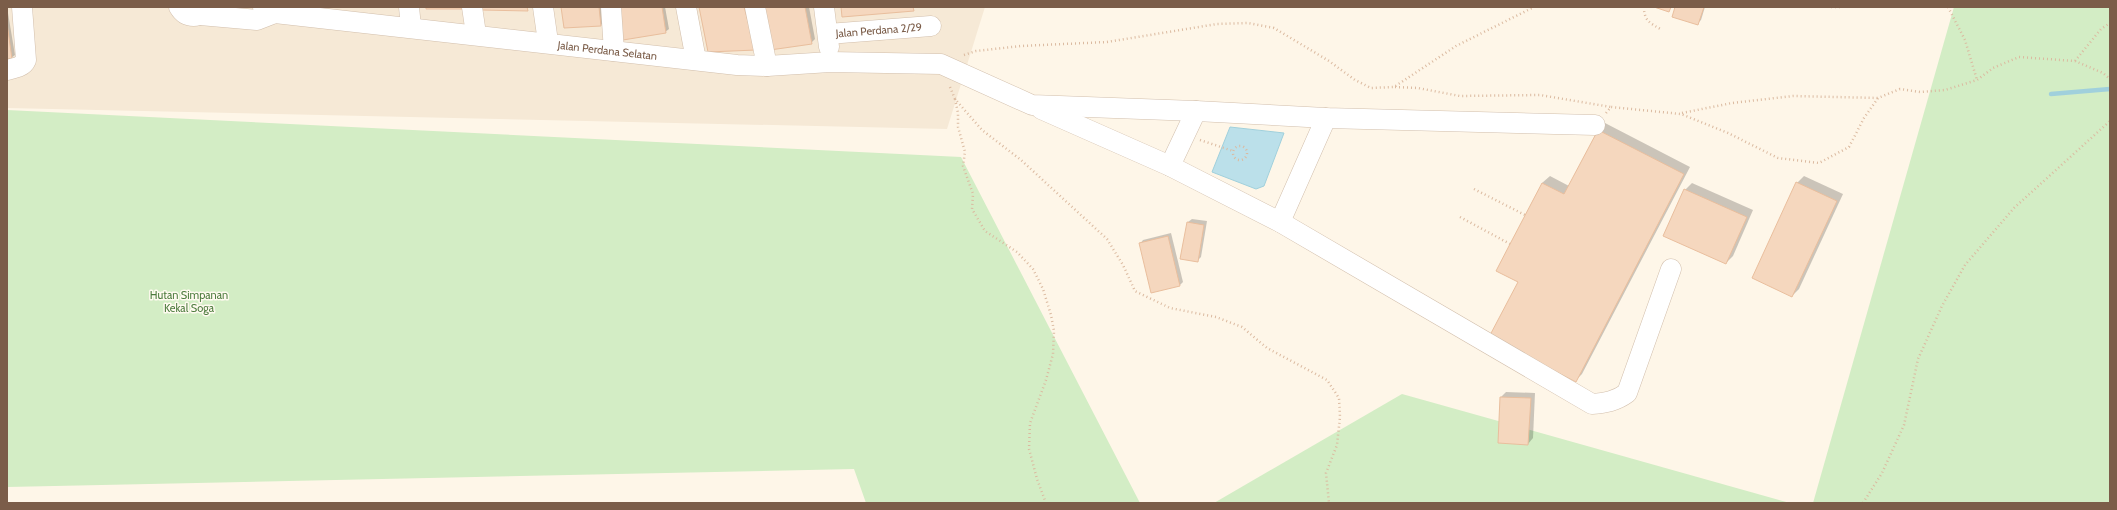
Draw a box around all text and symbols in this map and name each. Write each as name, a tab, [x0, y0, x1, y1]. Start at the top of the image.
street label: Jalan Perdana 2/29	[834, 20, 922, 40]
street label: Jalan Perdana Selatan	[556, 38, 658, 63]
park label: Hutan Simpanan Kekal Soga	[150, 288, 228, 315]

